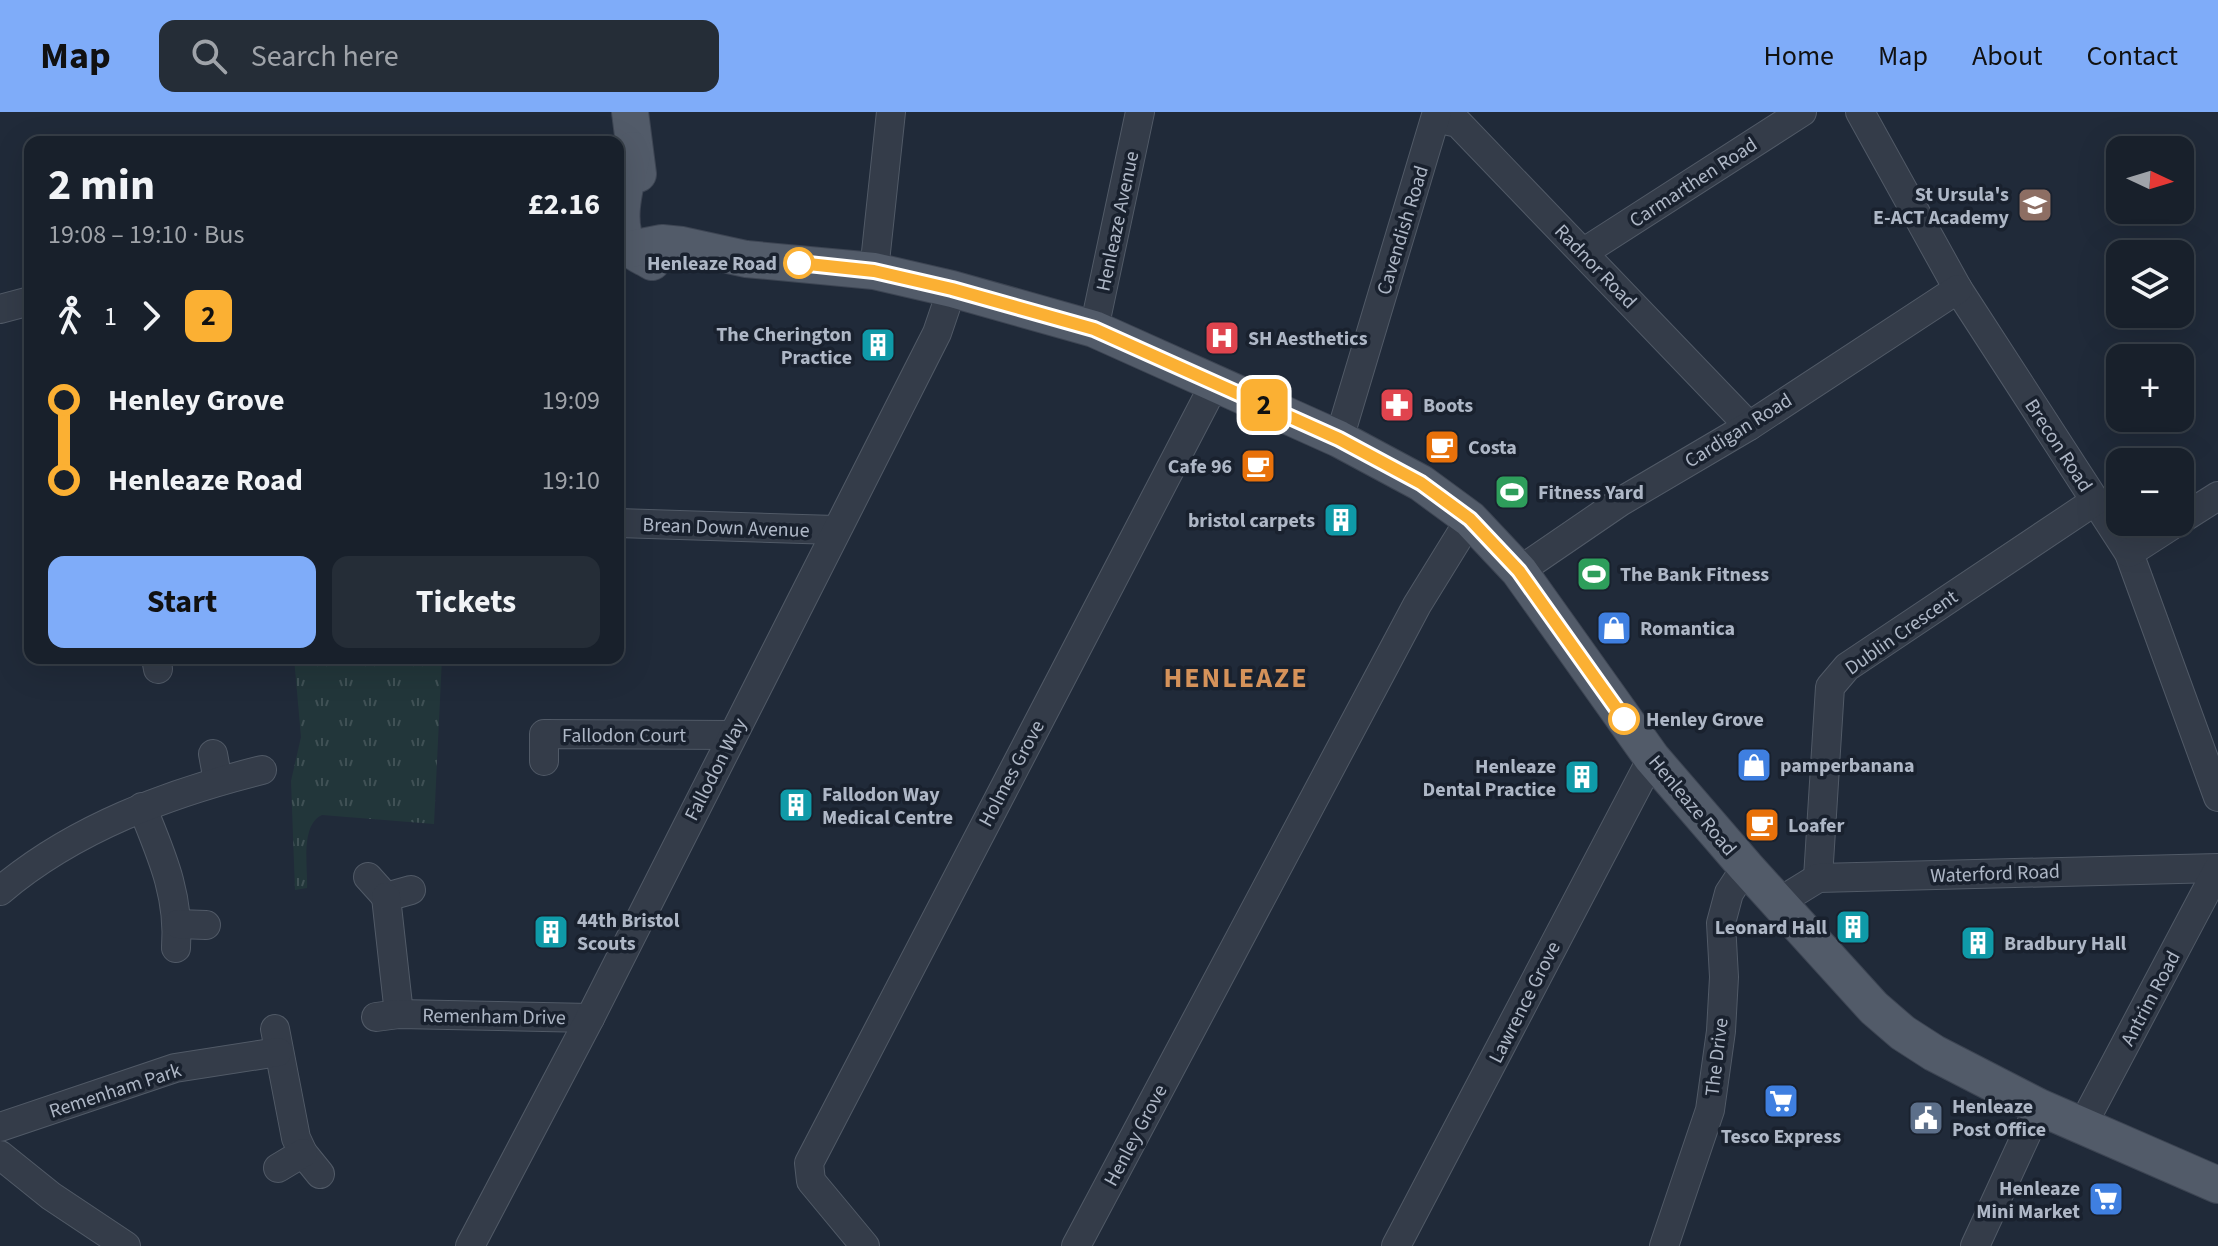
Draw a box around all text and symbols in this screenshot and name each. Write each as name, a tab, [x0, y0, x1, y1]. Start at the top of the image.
search box	[159, 20, 719, 92]
text: Map	[40, 29, 111, 83]
icon: search	[187, 34, 231, 78]
text: Search here	[251, 35, 399, 78]
text: Home	[1763, 36, 1834, 76]
text: Map	[1878, 36, 1928, 76]
text: About	[1972, 36, 2043, 76]
text: Contact	[2087, 36, 2178, 76]
street label: Carmarthen Road	[1624, 131, 1763, 235]
north arrow	[2106, 136, 2194, 224]
map controls	[2106, 136, 2194, 536]
street label: Henleaze Avenue	[1089, 148, 1147, 294]
text: 2 min	[48, 154, 155, 217]
street label: Cavendish Road	[1370, 162, 1436, 298]
place label: St Ursula's E-ACT Academy	[1873, 181, 2010, 232]
text: £2.16	[528, 183, 600, 226]
school or university icon: St Ursula's E-ACT Academy	[2016, 186, 2054, 224]
text: 19:08 – 19:10 · Bus	[48, 216, 244, 253]
street label: Radnor Road	[1548, 218, 1643, 315]
button: layers	[2106, 240, 2194, 328]
marker: Henleaze Road	[784, 248, 814, 278]
place label: Henleaze Road	[647, 250, 777, 278]
icon: walk	[48, 294, 92, 338]
icon: forward	[129, 294, 173, 338]
text: 2	[201, 296, 216, 336]
text: 1	[104, 298, 117, 335]
hospital icon: SH Aesthetics	[1203, 319, 1241, 357]
place label: The Cherington Practice	[716, 321, 852, 372]
place label: SH Aesthetics	[1248, 325, 1368, 353]
building icon: The Cherington Practice	[859, 326, 897, 364]
button: +	[2106, 344, 2194, 432]
text: Henley Grove	[108, 379, 285, 422]
line badge: 2	[1238, 379, 1290, 431]
text: 19:09	[542, 382, 600, 419]
text: 2	[1257, 385, 1271, 425]
pharmacy icon: Boots	[1378, 386, 1416, 424]
street label: Cardigan Road	[1679, 387, 1798, 475]
place label: Boots	[1423, 392, 1473, 420]
street label: Brecon Road	[2018, 394, 2099, 498]
cafe icon: Costa	[1423, 428, 1461, 466]
place label: Costa	[1468, 434, 1517, 462]
cafe icon: Cafe 96	[1239, 447, 1277, 485]
button: −	[2106, 448, 2194, 536]
place label: Cafe 96	[1168, 453, 1232, 481]
text: Henleaze Road	[108, 459, 303, 502]
text: 19:10	[542, 462, 600, 499]
sports icon: Fitness Yard	[1493, 473, 1531, 511]
place label: Fitness Yard	[1538, 479, 1644, 507]
building icon: bristol carpets	[1322, 501, 1360, 539]
place label: bristol carpets	[1188, 507, 1315, 535]
street label: Brean Down Avenue	[642, 511, 810, 545]
sports icon: The Bank Fitness	[1575, 555, 1613, 593]
button: Start	[48, 556, 316, 648]
button: Tickets	[332, 556, 600, 648]
place label: The Bank Fitness	[1620, 561, 1769, 589]
street label: Dublin Crescent	[1839, 583, 1964, 682]
shop icon: Romantica	[1595, 609, 1633, 647]
place label: Romantica	[1640, 615, 1735, 643]
district label: HENLEAZE	[1163, 658, 1309, 698]
marker: Henley Grove	[1609, 704, 1639, 734]
place label: Henley Grove	[1646, 706, 1764, 734]
street label: Fallodon Way	[678, 713, 754, 826]
street label: Holmes Grove	[972, 715, 1052, 832]
street label: Fallodon Court	[562, 722, 686, 750]
shop icon: pamperbanana	[1735, 746, 1773, 784]
street label: Henleaze Road	[1642, 749, 1743, 862]
place label: pamperbanana	[1780, 752, 1914, 780]
place label: Henleaze Dental Practice	[1423, 753, 1556, 804]
building icon: Henleaze Dental Practice	[1563, 758, 1601, 796]
place label: Fallodon Way Medical Centre	[822, 781, 953, 832]
building icon: Fallodon Way Medical Centre	[777, 786, 815, 824]
cafe icon: Loafer	[1743, 806, 1781, 844]
place label: Loafer	[1788, 812, 1844, 840]
street label: Waterford Road	[1930, 858, 2060, 890]
place label: 44th Bristol Scouts	[577, 907, 680, 958]
building icon: Leonard Hall	[1834, 908, 1872, 946]
building icon: 44th Bristol Scouts	[532, 913, 570, 951]
place label: Leonard Hall	[1715, 914, 1827, 942]
building icon: Bradbury Hall	[1959, 924, 1997, 962]
place label: Bradbury Hall	[2004, 930, 2127, 958]
street label: Lawrence Grove	[1482, 937, 1568, 1068]
street label: Antrim Road	[2114, 946, 2188, 1051]
street label: Remenham Drive	[422, 1002, 566, 1032]
street label: The Drive	[1698, 1016, 1736, 1098]
street label: Remenham Park	[46, 1056, 185, 1126]
street label: Henley Grove	[1097, 1080, 1174, 1191]
supermarket icon: Tesco Express	[1762, 1082, 1800, 1120]
place label: Henleaze Post Office	[1952, 1093, 2046, 1144]
public building icon: Henleaze Post Office	[1907, 1099, 1945, 1137]
place label: Tesco Express	[1721, 1123, 1841, 1151]
place label: Henleaze Mini Market	[1976, 1175, 2080, 1226]
supermarket icon: Henleaze Mini Market	[2087, 1180, 2125, 1218]

